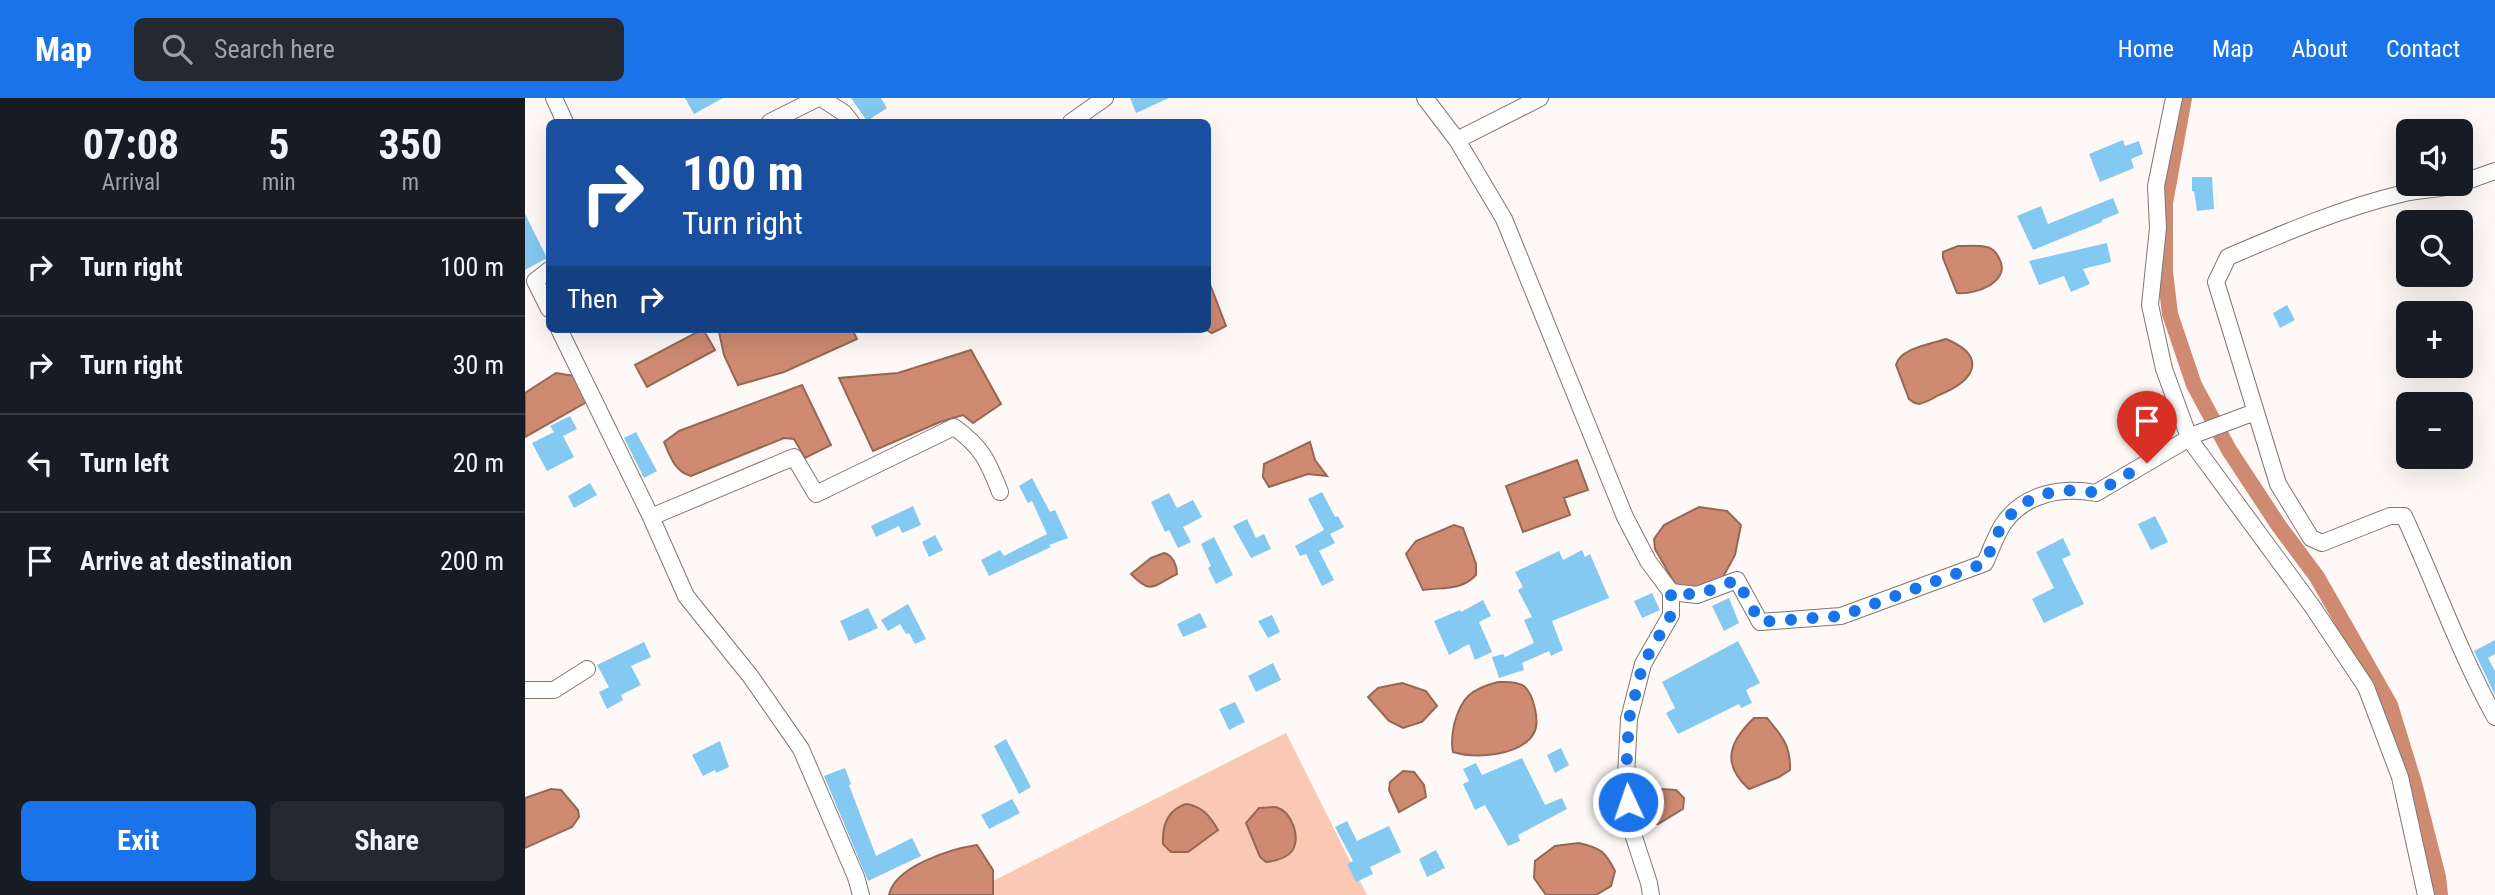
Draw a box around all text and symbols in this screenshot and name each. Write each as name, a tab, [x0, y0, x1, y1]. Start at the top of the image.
search box	[134, 18, 624, 81]
text: Map	[35, 30, 92, 69]
icon: search	[158, 30, 196, 68]
text: Search here	[214, 34, 335, 64]
text: Home	[2118, 35, 2174, 63]
text: Map	[2212, 35, 2254, 63]
text: About	[2292, 35, 2348, 63]
text: Contact	[2386, 35, 2460, 63]
map controls	[2396, 119, 2473, 469]
button: sound	[2396, 119, 2473, 196]
text: 07:08	[83, 120, 179, 169]
text: 5	[268, 120, 289, 169]
text: 350	[378, 120, 442, 169]
text: 100 m	[682, 145, 804, 202]
icon: right	[567, 147, 658, 238]
text: Arrival	[102, 169, 160, 196]
text: min	[262, 169, 296, 196]
text: m	[402, 169, 419, 196]
text: Turn right	[682, 204, 803, 242]
button: search	[2396, 210, 2473, 287]
icon: right	[21, 248, 59, 286]
text: Turn right	[80, 252, 182, 282]
text: 100 m	[440, 252, 504, 282]
icon: right	[632, 280, 670, 318]
text: Then	[567, 284, 618, 314]
button: +	[2396, 301, 2473, 378]
icon: right	[21, 346, 59, 384]
text: Turn right	[80, 350, 182, 380]
text: 30 m	[453, 350, 504, 380]
pin	[2117, 391, 2177, 463]
button: −	[2396, 392, 2473, 469]
icon: arrive	[2128, 402, 2166, 440]
icon: left	[21, 444, 59, 482]
text: Turn left	[80, 448, 169, 478]
text: 20 m	[453, 448, 504, 478]
icon: arrive	[21, 542, 59, 580]
text: Arrive at destination	[80, 546, 292, 576]
text: 200 m	[440, 546, 504, 576]
position arrow	[1591, 765, 1665, 839]
button: Exit	[21, 801, 256, 881]
button: Share	[270, 801, 504, 881]

